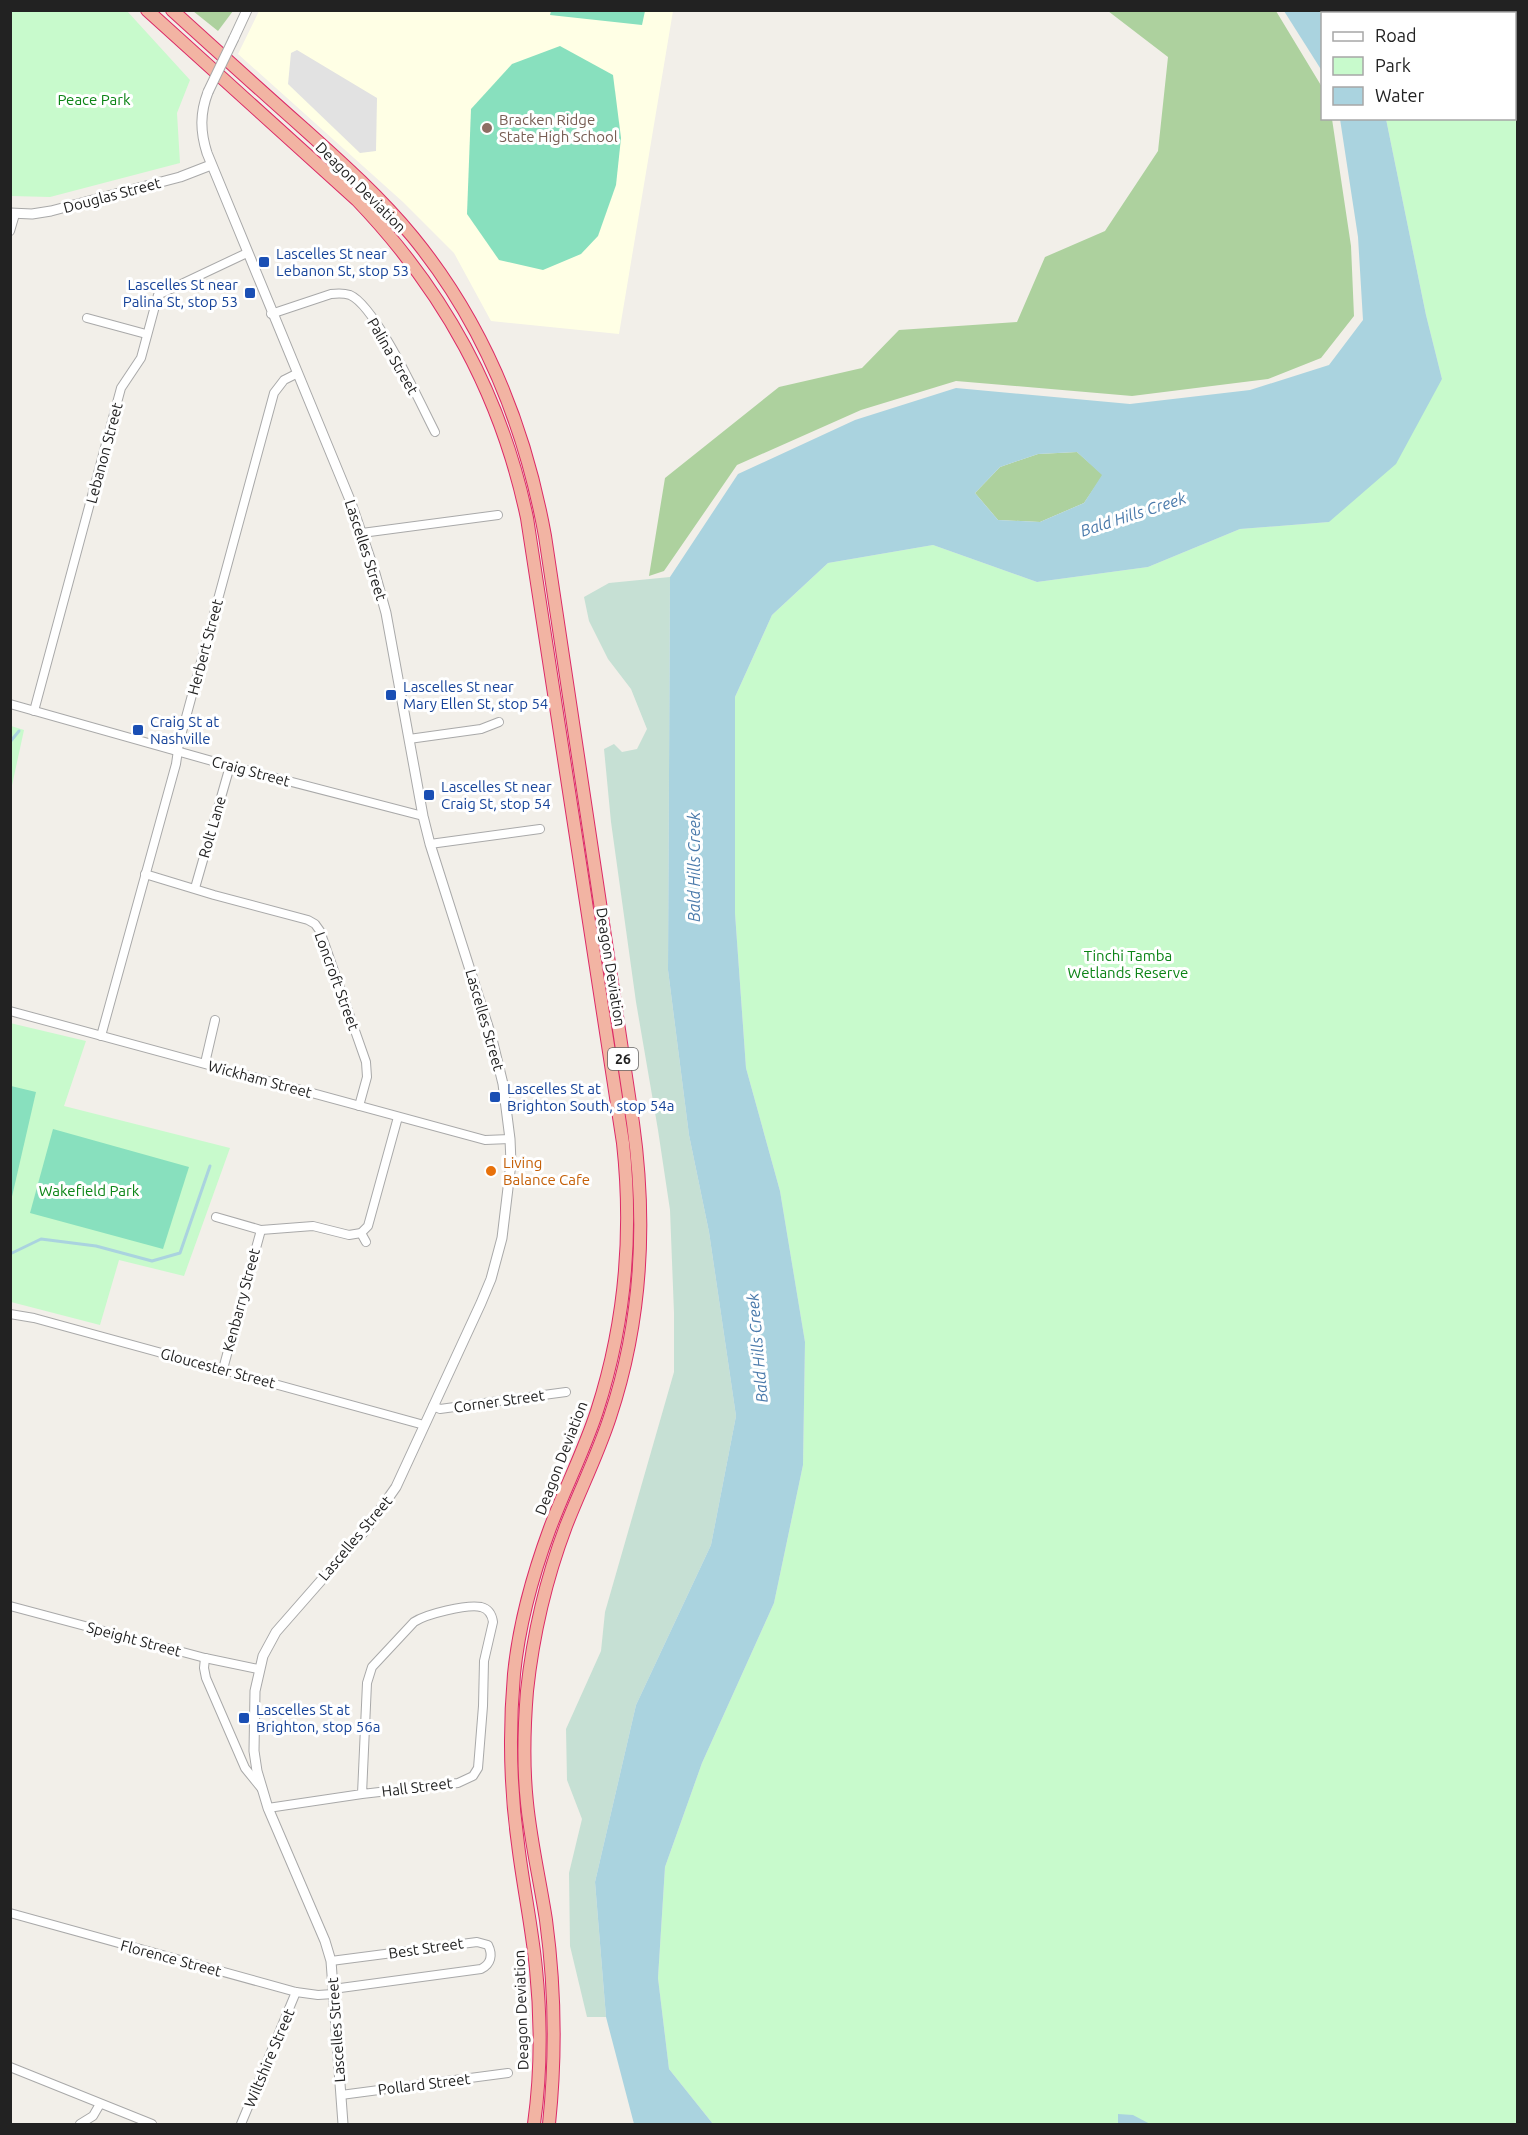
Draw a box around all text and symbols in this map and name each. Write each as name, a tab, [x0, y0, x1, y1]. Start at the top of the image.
legend	[1321, 12, 1516, 120]
text: Road	[1375, 25, 1417, 45]
text: Park	[1375, 55, 1411, 75]
text: Water	[1375, 85, 1425, 105]
park label: Peace Park	[57, 91, 131, 108]
place label: Bracken Ridge State High School	[499, 111, 618, 145]
marker: Bracken Ridge State High School	[480, 121, 494, 135]
street label: Deagon Deviation	[312, 138, 410, 236]
street label: Douglas Street	[61, 174, 163, 216]
place label: Lascelles St near Lebanon St, stop 53	[276, 245, 409, 279]
marker: Lascelles St near Lebanon St, stop 53	[257, 255, 271, 269]
place label: Lascelles St near Palina St, stop 53	[123, 276, 238, 310]
marker: Lascelles St near Palina St, stop 53	[243, 286, 257, 300]
street label: Palina Street	[364, 315, 422, 397]
street label: Lebanon Street	[82, 401, 126, 505]
water label: Bald Hills Creek	[1078, 488, 1189, 540]
street label: Lascelles Street	[342, 497, 390, 603]
street label: Herbert Street	[184, 597, 226, 697]
place label: Lascelles St near Mary Ellen St, stop 54	[403, 678, 548, 712]
marker: Lascelles St near Mary Ellen St, stop 54	[384, 688, 398, 702]
place label: Craig St at Nashville	[150, 713, 219, 747]
marker: Craig St at Nashville	[131, 723, 145, 737]
street label: Craig Street	[210, 752, 292, 790]
place label: Lascelles St near Craig St, stop 54	[441, 778, 552, 812]
marker: Lascelles St near Craig St, stop 54	[422, 788, 436, 802]
street label: Rolt Lane	[195, 794, 229, 860]
water label: Bald Hills Creek	[685, 811, 703, 922]
street label: Deagon Deviation	[593, 906, 629, 1028]
street label: Loncroft Street	[311, 930, 363, 1033]
park label: Tinchi Tamba Wetlands Reserve	[1068, 947, 1188, 981]
street label: Lascelles Street	[462, 967, 508, 1073]
road number: 26	[608, 1048, 638, 1070]
street label: Wickham Street	[206, 1057, 314, 1101]
place label: Lascelles St at Brighton South, stop 54a	[507, 1080, 674, 1114]
marker: Lascelles St at Brighton South, stop 54a	[488, 1090, 502, 1104]
place label: Living Balance Cafe	[503, 1154, 590, 1188]
marker: Living Balance Cafe	[484, 1164, 498, 1178]
park label: Wakefield Park	[39, 1182, 140, 1199]
street label: Kenbarry Street	[219, 1246, 263, 1354]
water label: Bald Hills Creek	[743, 1292, 771, 1404]
street label: Gloucester Street	[159, 1345, 277, 1392]
street label: Corner Street	[453, 1386, 546, 1416]
street label: Deagon Deviation	[531, 1399, 591, 1517]
street label: Lascelles Street	[315, 1492, 395, 1584]
street label: Speight Street	[85, 1618, 183, 1660]
place label: Lascelles St at Brighton, stop 56a	[256, 1701, 380, 1735]
marker: Lascelles St at Brighton, stop 56a	[237, 1711, 251, 1725]
street label: Hall Street	[381, 1774, 454, 1800]
street label: Best Street	[387, 1934, 465, 1962]
street label: Florence Street	[119, 1936, 223, 1980]
street label: Deagon Deviation	[510, 1950, 532, 2070]
street label: Lascelles Street	[324, 1977, 348, 2083]
street label: Wiltshire Street	[241, 2006, 297, 2110]
street label: Pollard Street	[377, 2070, 471, 2098]

